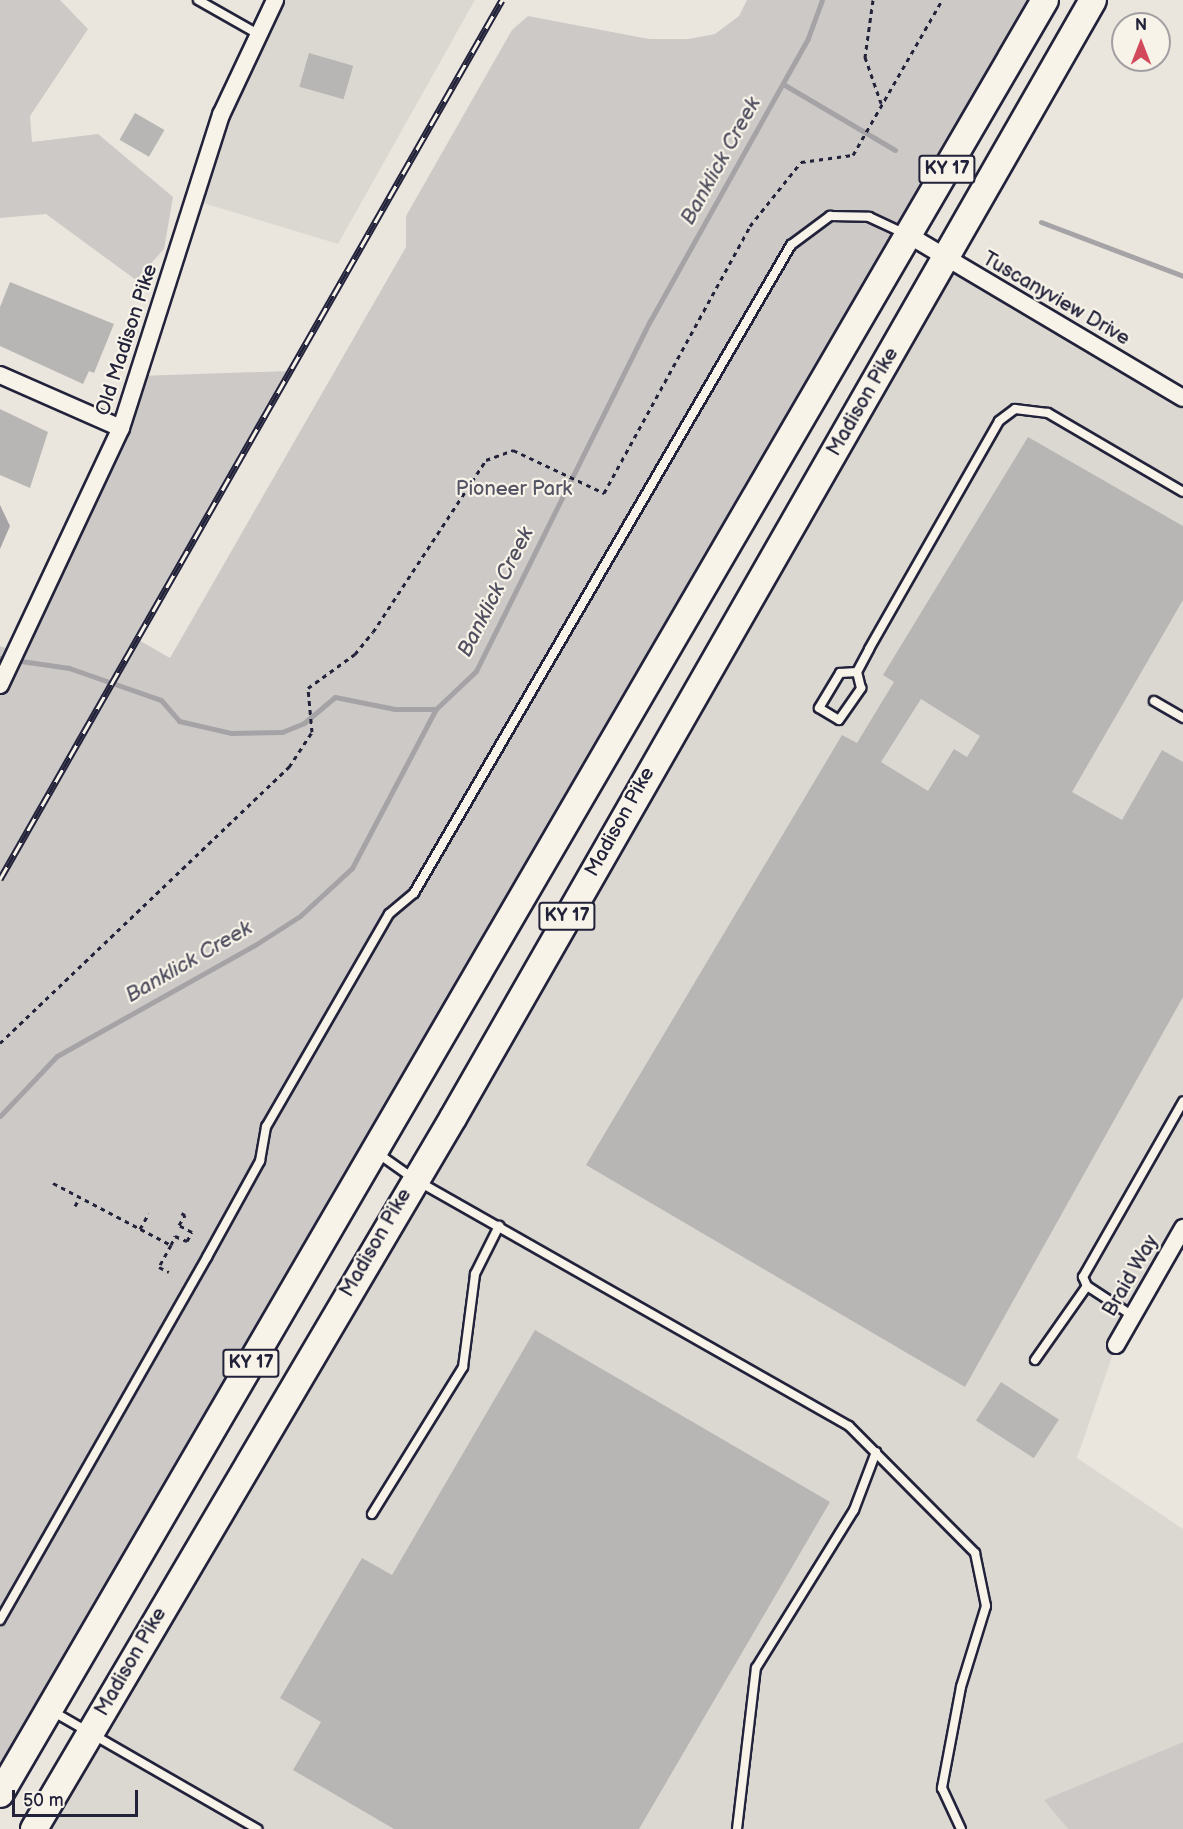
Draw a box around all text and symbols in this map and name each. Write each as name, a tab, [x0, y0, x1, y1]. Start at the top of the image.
north arrow	[1111, 12, 1171, 72]
text: N	[1135, 16, 1147, 35]
water label: Banklick Creek	[676, 93, 766, 229]
road number: KY 17	[917, 154, 977, 184]
street label: Tuscanyview Drive	[978, 247, 1134, 351]
street label: Old Madison Pike	[91, 261, 163, 419]
street label: Madison Pike	[822, 344, 904, 460]
park label: Pioneer Park	[456, 477, 572, 501]
water label: Banklick Creek	[453, 523, 539, 661]
street label: Madison Pike	[580, 763, 660, 881]
road number: KY 17	[537, 901, 597, 931]
water label: Banklick Creek	[121, 916, 257, 1008]
street label: Madison Pike	[335, 1185, 417, 1301]
street label: Braid Way	[1098, 1231, 1164, 1321]
road number: KY 17	[221, 1348, 281, 1378]
street label: Madison Pike	[90, 1604, 172, 1720]
scale bar	[15, 1778, 141, 1816]
text: 50 m	[23, 1790, 64, 1811]

